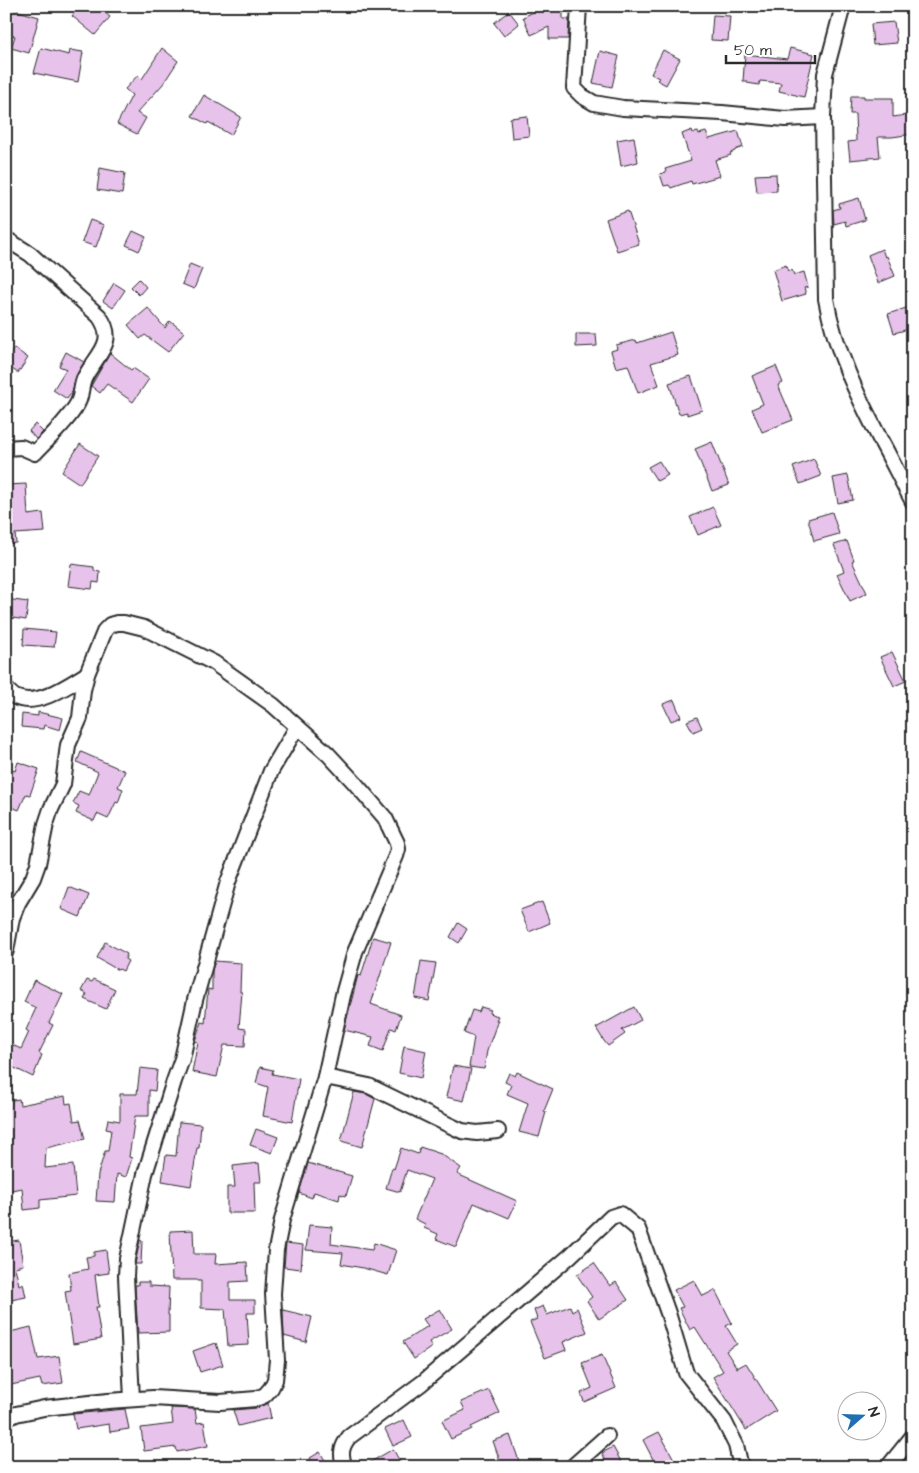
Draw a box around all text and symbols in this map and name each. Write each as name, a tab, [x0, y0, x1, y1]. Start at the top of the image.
scale bar	[726, 32, 815, 64]
text: 50 m	[734, 40, 772, 61]
north arrow	[836, 1390, 886, 1440]
text: N	[862, 1404, 884, 1420]

